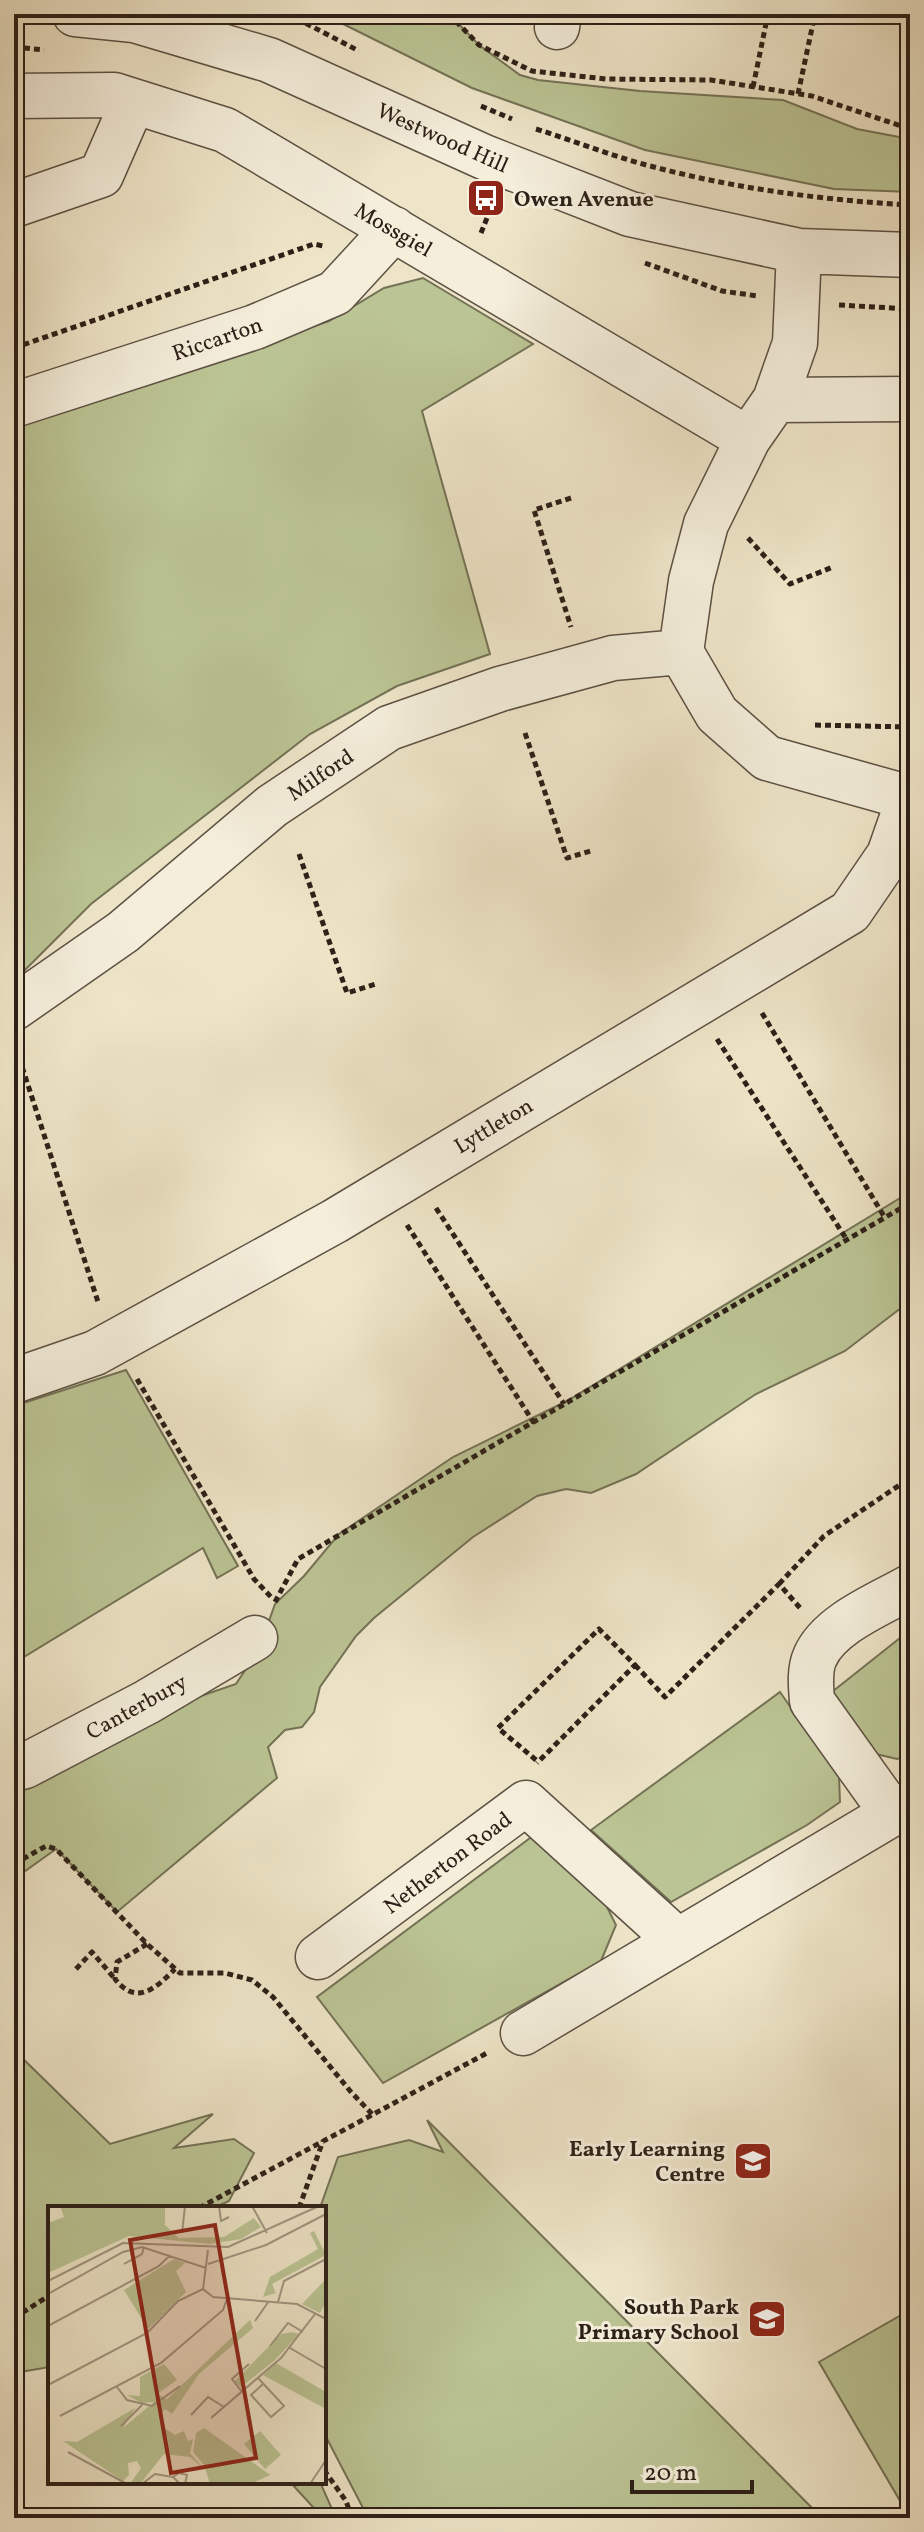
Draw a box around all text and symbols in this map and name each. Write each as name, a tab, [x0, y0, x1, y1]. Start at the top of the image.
street label: Westwood Hill	[371, 96, 513, 182]
bus stop icon: Owen Avenue	[465, 177, 507, 219]
place label: Owen Avenue	[514, 185, 654, 216]
street label: Mossgiel	[348, 196, 438, 266]
street label: Riccarton	[168, 310, 267, 370]
street label: Milford	[282, 742, 361, 810]
street label: Lyttleton	[449, 1091, 540, 1163]
street label: Canterbury	[81, 1668, 193, 1749]
street label: Netherton Road	[378, 1805, 519, 1923]
place label: Early Learning Centre	[569, 2135, 725, 2191]
school or university icon: Early Learning Centre	[732, 2140, 774, 2182]
inset map	[48, 2206, 326, 2484]
place label: South Park Primary School	[578, 2293, 739, 2349]
school or university icon: South Park Primary School	[746, 2298, 788, 2340]
scale bar	[632, 2444, 752, 2494]
text: 20 m	[644, 2457, 697, 2491]

